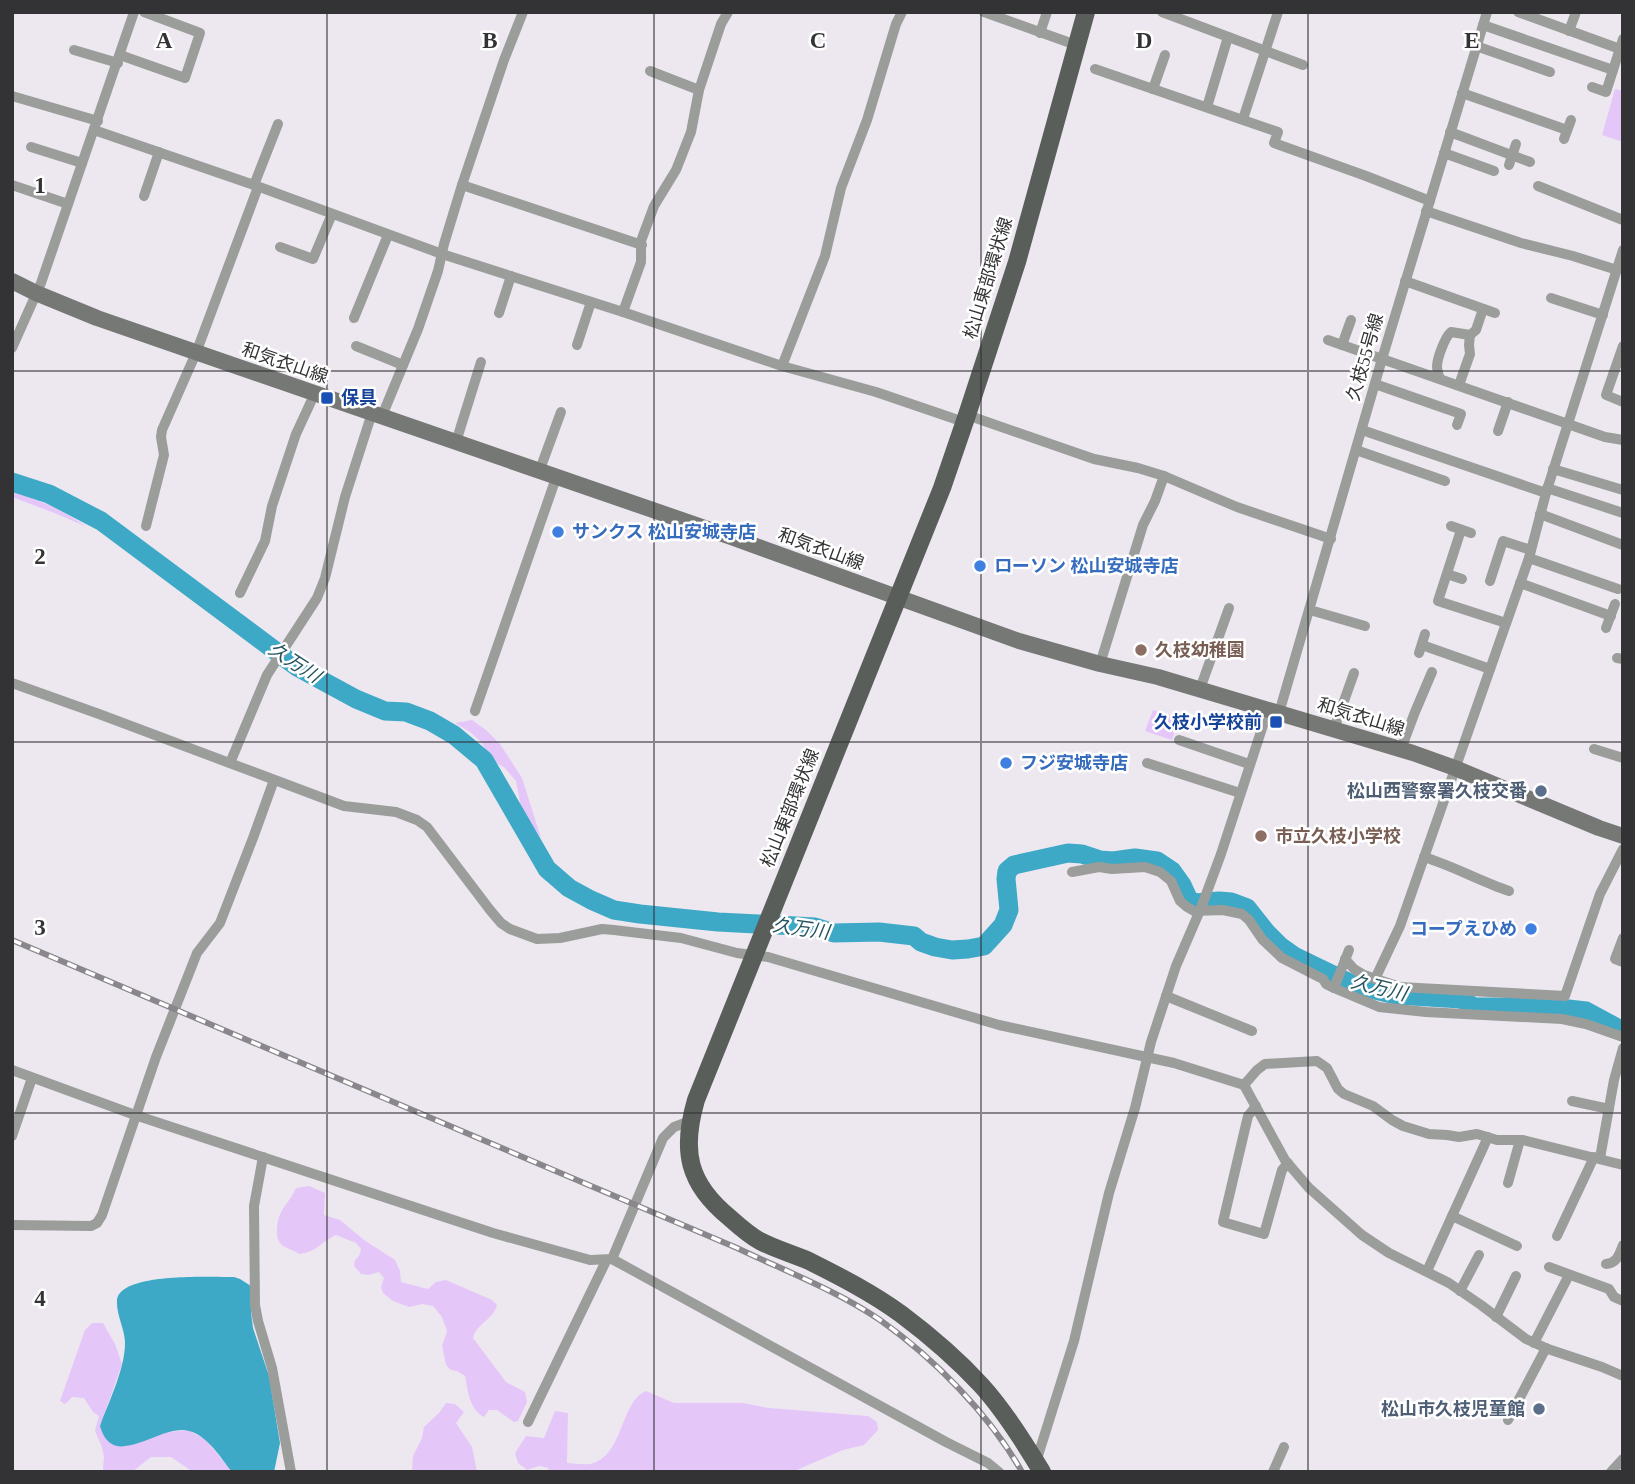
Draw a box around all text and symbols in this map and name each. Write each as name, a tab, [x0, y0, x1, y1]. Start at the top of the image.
text: A	[156, 28, 173, 53]
text: B	[482, 28, 498, 53]
text: C	[810, 28, 826, 53]
text: D	[1136, 28, 1152, 53]
text: E	[1464, 28, 1480, 53]
text: 1	[34, 173, 46, 198]
street label: 松山東部環状線	[960, 215, 1016, 341]
street label: 久枝55号線	[1343, 311, 1387, 403]
street label: 和気衣山線	[239, 339, 331, 387]
place label: 保具	[341, 388, 377, 408]
marker: 保具	[319, 390, 335, 406]
place label: サンクス 松山安城寺店	[572, 522, 756, 542]
marker: サンクス 松山安城寺店	[550, 524, 566, 540]
street label: 和気衣山線	[775, 524, 867, 574]
text: 2	[34, 544, 46, 569]
place label: ローソン 松山安城寺店	[994, 556, 1179, 576]
marker: ローソン 松山安城寺店	[972, 558, 988, 574]
water label: 久万川	[265, 638, 326, 688]
place label: 久枝幼稚園	[1155, 640, 1245, 660]
marker: 久枝幼稚園	[1133, 642, 1149, 658]
street label: 和気衣山線	[1315, 694, 1407, 740]
place label: 久枝小学校前	[1154, 712, 1262, 732]
marker: 久枝小学校前	[1268, 714, 1284, 730]
street label: 松山東部環状線	[757, 746, 823, 870]
place label: フジ安城寺店	[1020, 753, 1128, 773]
marker: フジ安城寺店	[998, 755, 1014, 771]
place label: 松山西警察署久枝交番	[1347, 781, 1527, 801]
marker: 松山西警察署久枝交番	[1533, 783, 1549, 799]
place label: 市立久枝小学校	[1275, 826, 1401, 846]
marker: 市立久枝小学校	[1253, 828, 1269, 844]
water label: 久万川	[771, 914, 833, 943]
text: 3	[34, 915, 46, 940]
place label: コープえひめ	[1410, 919, 1517, 939]
marker: コープえひめ	[1523, 921, 1539, 937]
water label: 久万川	[1349, 970, 1411, 1005]
text: 4	[34, 1286, 46, 1311]
place label: 松山市久枝児童館	[1381, 1399, 1525, 1419]
marker: 松山市久枝児童館	[1531, 1401, 1547, 1417]

